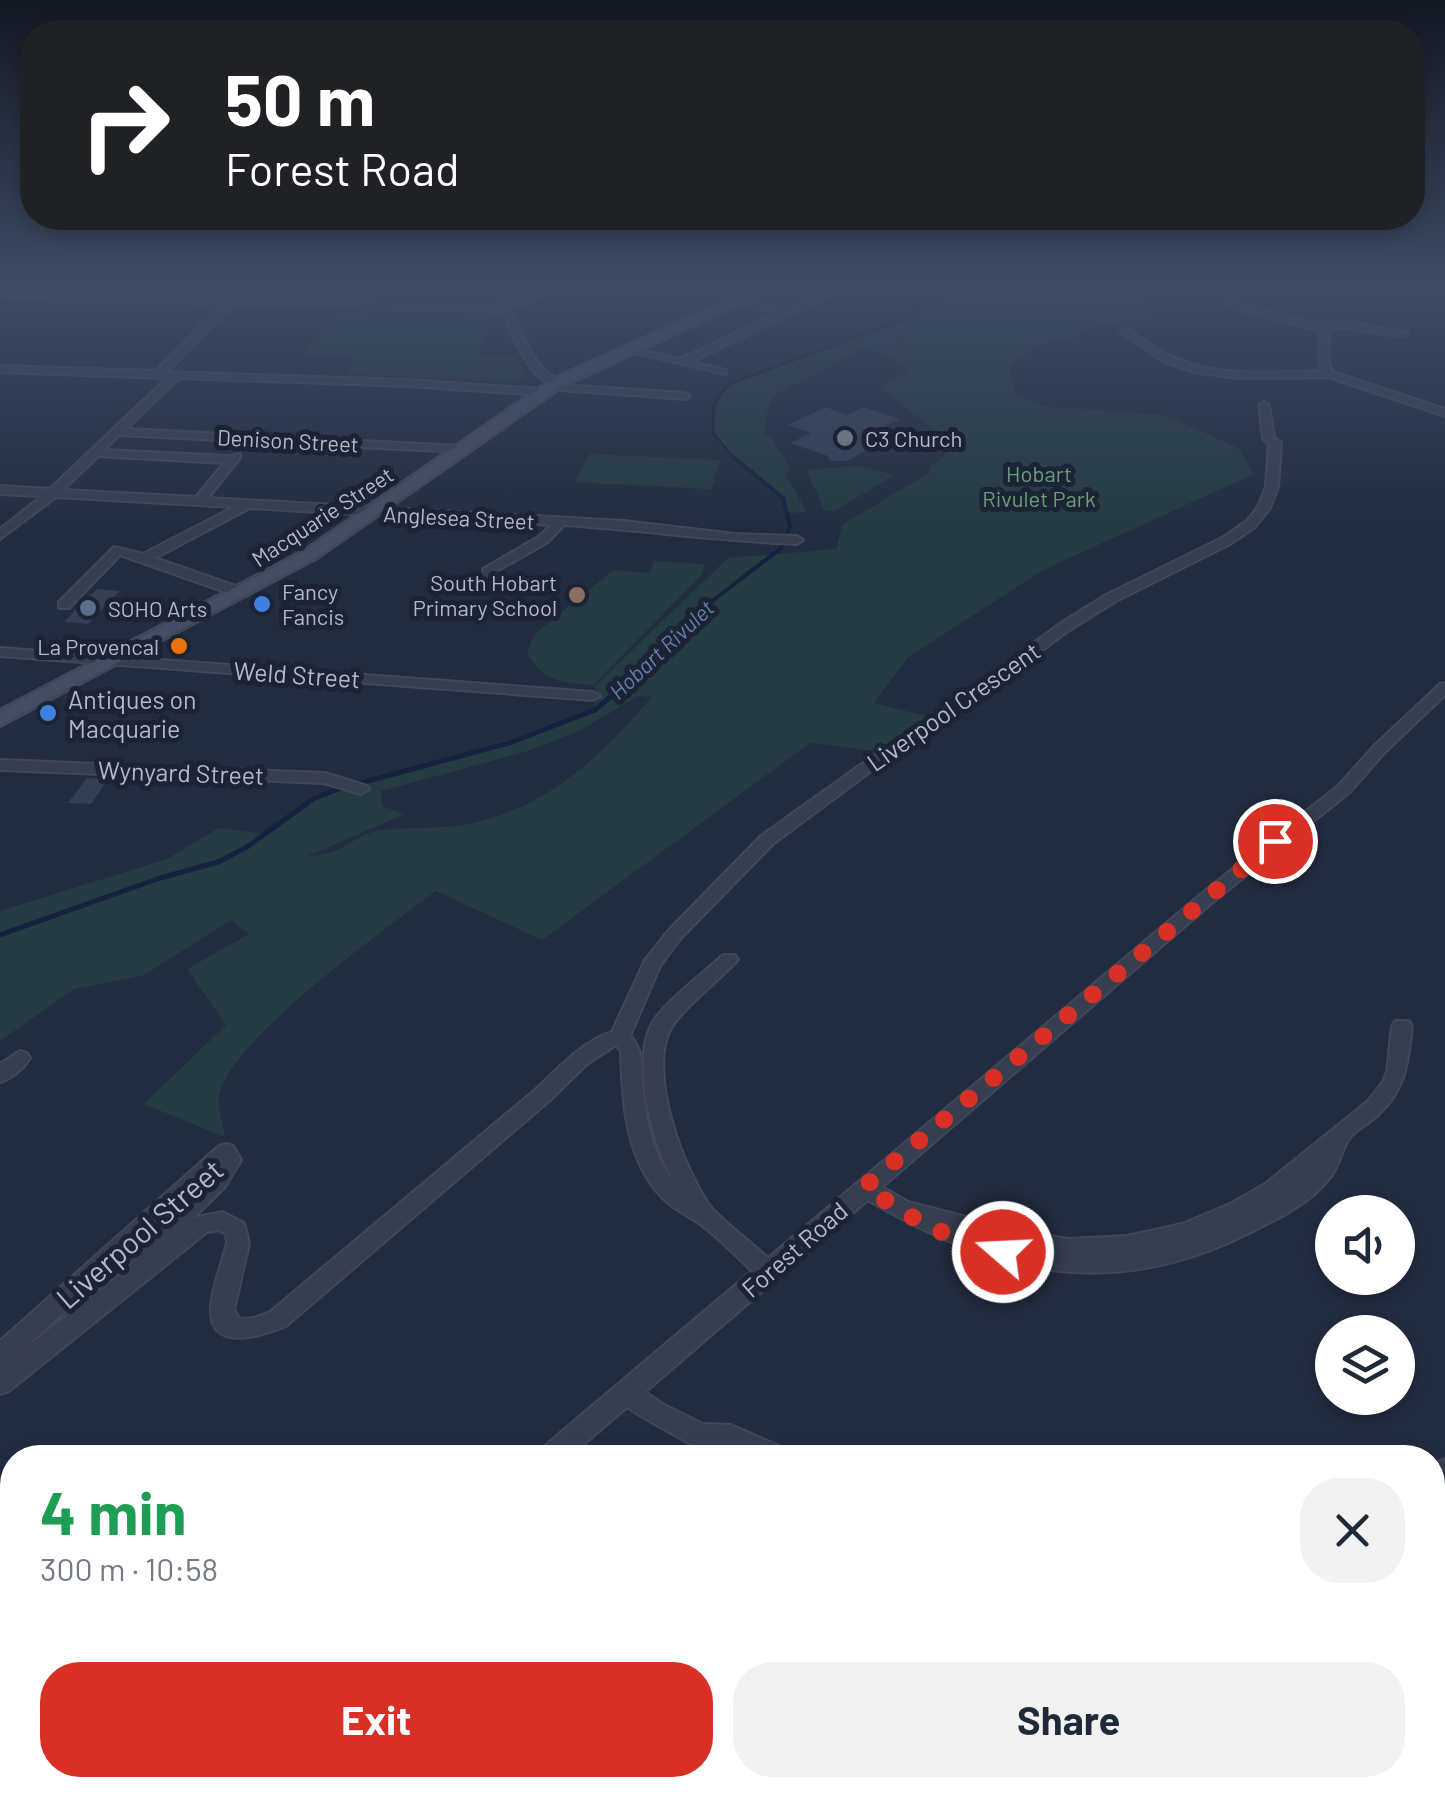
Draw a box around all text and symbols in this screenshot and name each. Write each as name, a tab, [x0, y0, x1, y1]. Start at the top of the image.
text: 50 m	[225, 56, 375, 140]
icon: right	[60, 60, 190, 190]
text: Forest Road	[225, 141, 460, 195]
street label: Denison Street	[217, 423, 359, 457]
place label: C3 Church	[865, 425, 962, 451]
marker: C3 Church	[834, 427, 856, 449]
park label: Hobart Rivulet Park	[982, 460, 1096, 511]
street label: Macquarie Street	[246, 461, 398, 571]
street label: Anglesea Street	[383, 500, 535, 534]
place label: South Hobart Primary School	[413, 569, 557, 620]
place label: Fancy Fancis	[282, 578, 344, 629]
marker: South Hobart Primary School	[566, 584, 588, 606]
marker: Fancy Fancis	[251, 593, 273, 615]
water label: Hobart Rivulet	[604, 594, 719, 704]
place label: SOHO Arts	[108, 595, 207, 621]
marker: SOHO Arts	[77, 597, 99, 619]
place label: La Provencal	[37, 633, 159, 659]
marker: La Provencal	[168, 635, 190, 657]
street label: Liverpool Crescent	[861, 635, 1045, 777]
street label: Weld Street	[233, 655, 361, 693]
place label: Antiques on Macquarie	[68, 684, 197, 743]
marker: Antiques on Macquarie	[37, 702, 59, 724]
street label: Wynyard Street	[97, 754, 265, 790]
pin	[1233, 799, 1318, 884]
icon: arrive	[1248, 814, 1303, 869]
street label: Liverpool Street	[48, 1151, 230, 1315]
street label: Forest Road	[735, 1195, 853, 1303]
map controls	[1315, 1195, 1415, 1415]
button: sound	[1315, 1195, 1415, 1295]
position arrow	[951, 1200, 1055, 1304]
button: layers	[1315, 1315, 1415, 1415]
text: 4 min	[40, 1475, 187, 1547]
button: close	[1300, 1478, 1405, 1583]
text: 300 m · 10:58	[40, 1549, 218, 1587]
button: Exit	[40, 1662, 713, 1777]
button: Share	[733, 1662, 1405, 1777]

